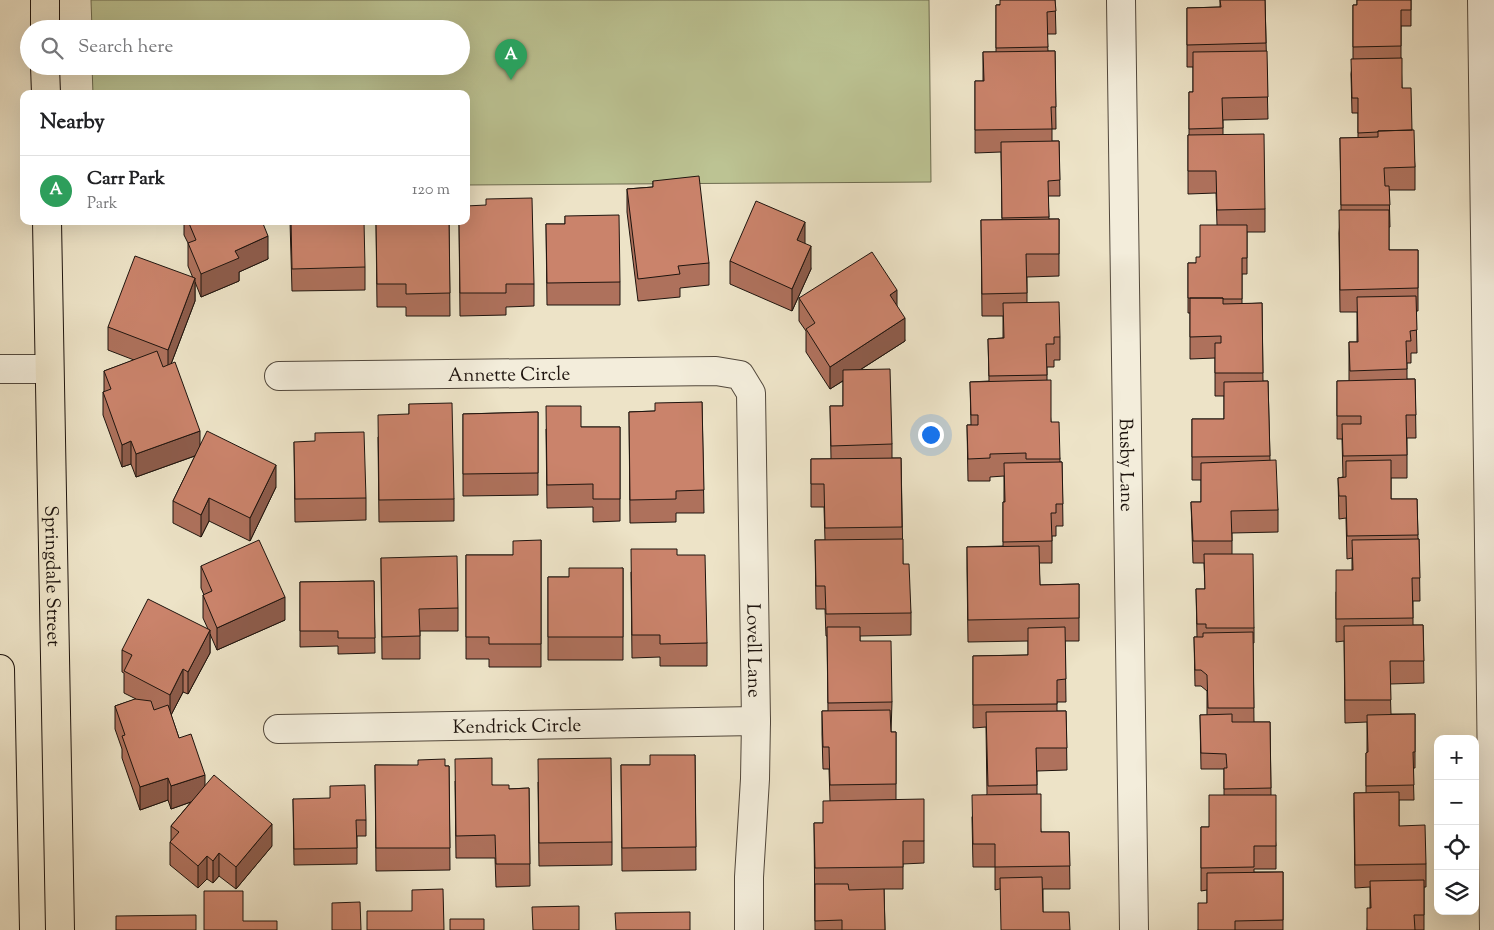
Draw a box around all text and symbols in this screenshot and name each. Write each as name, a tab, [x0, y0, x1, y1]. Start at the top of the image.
search box	[20, 20, 470, 75]
icon: search	[38, 34, 66, 62]
text: Search here	[78, 34, 173, 61]
pin: A	[495, 39, 527, 80]
text: Nearby	[40, 108, 105, 138]
text: Carr Park	[87, 166, 165, 193]
text: A	[50, 179, 63, 202]
text: 120 m	[412, 179, 450, 202]
text: Park	[87, 193, 118, 216]
street label: Annette Circle	[448, 362, 571, 390]
street label: Busby Lane	[1111, 418, 1139, 512]
your location	[918, 422, 944, 448]
street label: Springdale Street	[36, 505, 66, 647]
street label: Lovell Lane	[738, 603, 767, 698]
street label: Kendrick Circle	[452, 713, 582, 742]
map controls	[1434, 735, 1479, 915]
button: +	[1434, 735, 1479, 780]
button: −	[1434, 780, 1479, 825]
button: locate	[1434, 825, 1479, 870]
button: layers	[1434, 870, 1479, 915]

